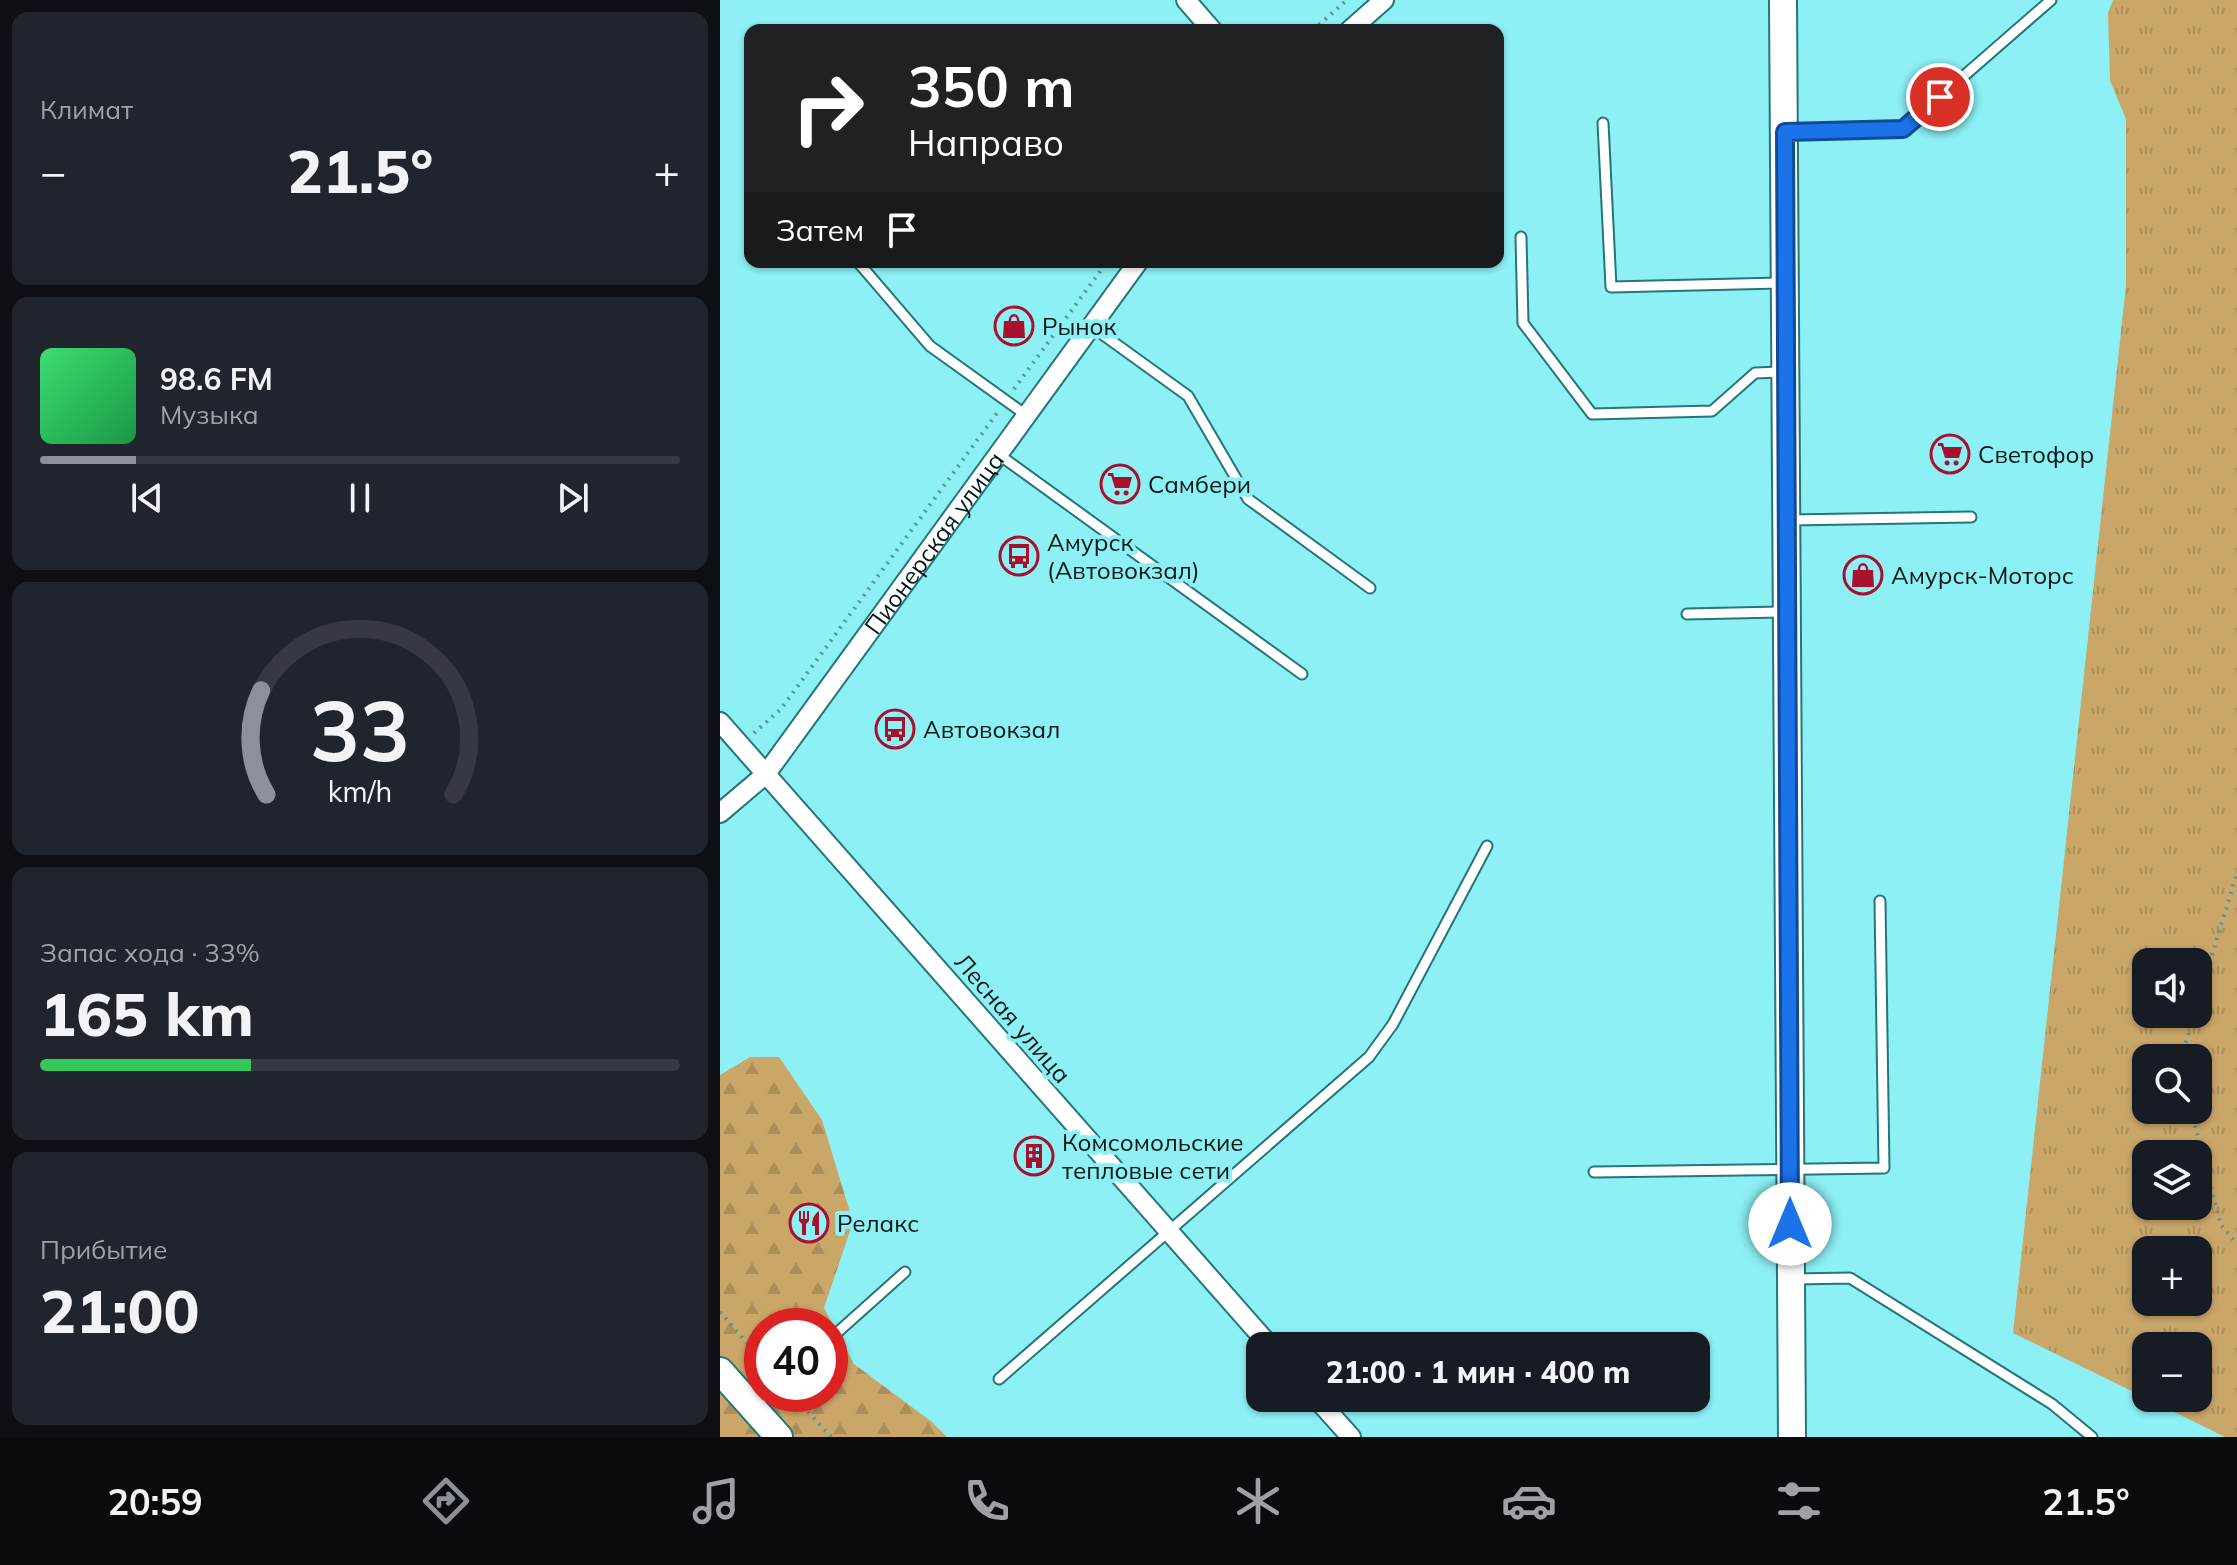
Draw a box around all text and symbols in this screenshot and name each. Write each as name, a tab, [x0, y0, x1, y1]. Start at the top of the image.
text: 350 m	[908, 51, 1075, 121]
icon: right	[776, 56, 880, 160]
pin	[1906, 63, 1974, 131]
icon: arrive	[1918, 75, 1962, 119]
text: Климат	[40, 93, 133, 126]
text: Направо	[908, 120, 1064, 165]
text: 21.5°	[287, 133, 433, 208]
text: −	[40, 144, 66, 199]
text: +	[654, 144, 680, 199]
icon: arrive	[880, 208, 924, 252]
text: Затем	[776, 211, 864, 249]
shop icon: Рынок	[993, 305, 1035, 347]
place label: Рынок	[1042, 311, 1117, 341]
text: 98.6 FM	[160, 360, 273, 398]
text: Музыка	[160, 398, 259, 431]
supermarket icon: Светофор	[1929, 433, 1971, 475]
place label: Светофор	[1978, 439, 2094, 469]
street label: Пионерская улица	[858, 446, 1010, 640]
supermarket icon: Самбери	[1099, 463, 1141, 505]
place label: Самбери	[1148, 469, 1251, 499]
icon: previous	[125, 476, 169, 520]
icon: pause	[338, 476, 382, 520]
icon: next	[551, 476, 595, 520]
place label: Амурск (Автовокзал)	[1047, 527, 1200, 585]
bus stop icon: Амурск (Автовокзал)	[998, 535, 1040, 577]
shop icon: Амурск-Моторс	[1842, 554, 1884, 596]
place label: Амурск-Моторс	[1891, 560, 2074, 590]
text: 33	[310, 676, 410, 781]
bus stop icon: Автовокзал	[874, 708, 916, 750]
place label: Автовокзал	[923, 714, 1060, 744]
text: km/h	[328, 773, 392, 809]
text: Запас хода · 33%	[40, 936, 260, 969]
street label: Лесная улица	[949, 947, 1077, 1089]
map controls	[2132, 948, 2212, 1412]
button: sound	[2132, 948, 2212, 1028]
text: 165 km	[40, 976, 254, 1051]
button: search	[2132, 1044, 2212, 1124]
place label: Комсомольские тепловые сети	[1062, 1127, 1244, 1185]
building icon: Комсомольские тепловые сети	[1013, 1135, 1055, 1177]
button: layers	[2132, 1140, 2212, 1220]
position arrow	[1748, 1182, 1832, 1266]
restaurant icon: Релакс	[788, 1202, 830, 1244]
place label: Релакс	[837, 1208, 919, 1238]
text: Прибытие	[40, 1233, 167, 1266]
button: +	[2132, 1236, 2212, 1316]
text: 21:00	[40, 1273, 200, 1348]
speed limit sign: 40	[744, 1308, 848, 1412]
button: −	[2132, 1332, 2212, 1412]
text: 21:00 · 1 мин · 400 m	[1326, 1353, 1630, 1391]
icon: directions	[418, 1473, 474, 1529]
icon: music	[688, 1473, 744, 1529]
icon: phone	[959, 1473, 1015, 1529]
icon: climate	[1230, 1473, 1286, 1529]
icon: car	[1501, 1473, 1557, 1529]
icon: filters	[1771, 1473, 1827, 1529]
text: 20:59	[107, 1479, 203, 1524]
text: 21.5°	[2042, 1479, 2130, 1524]

